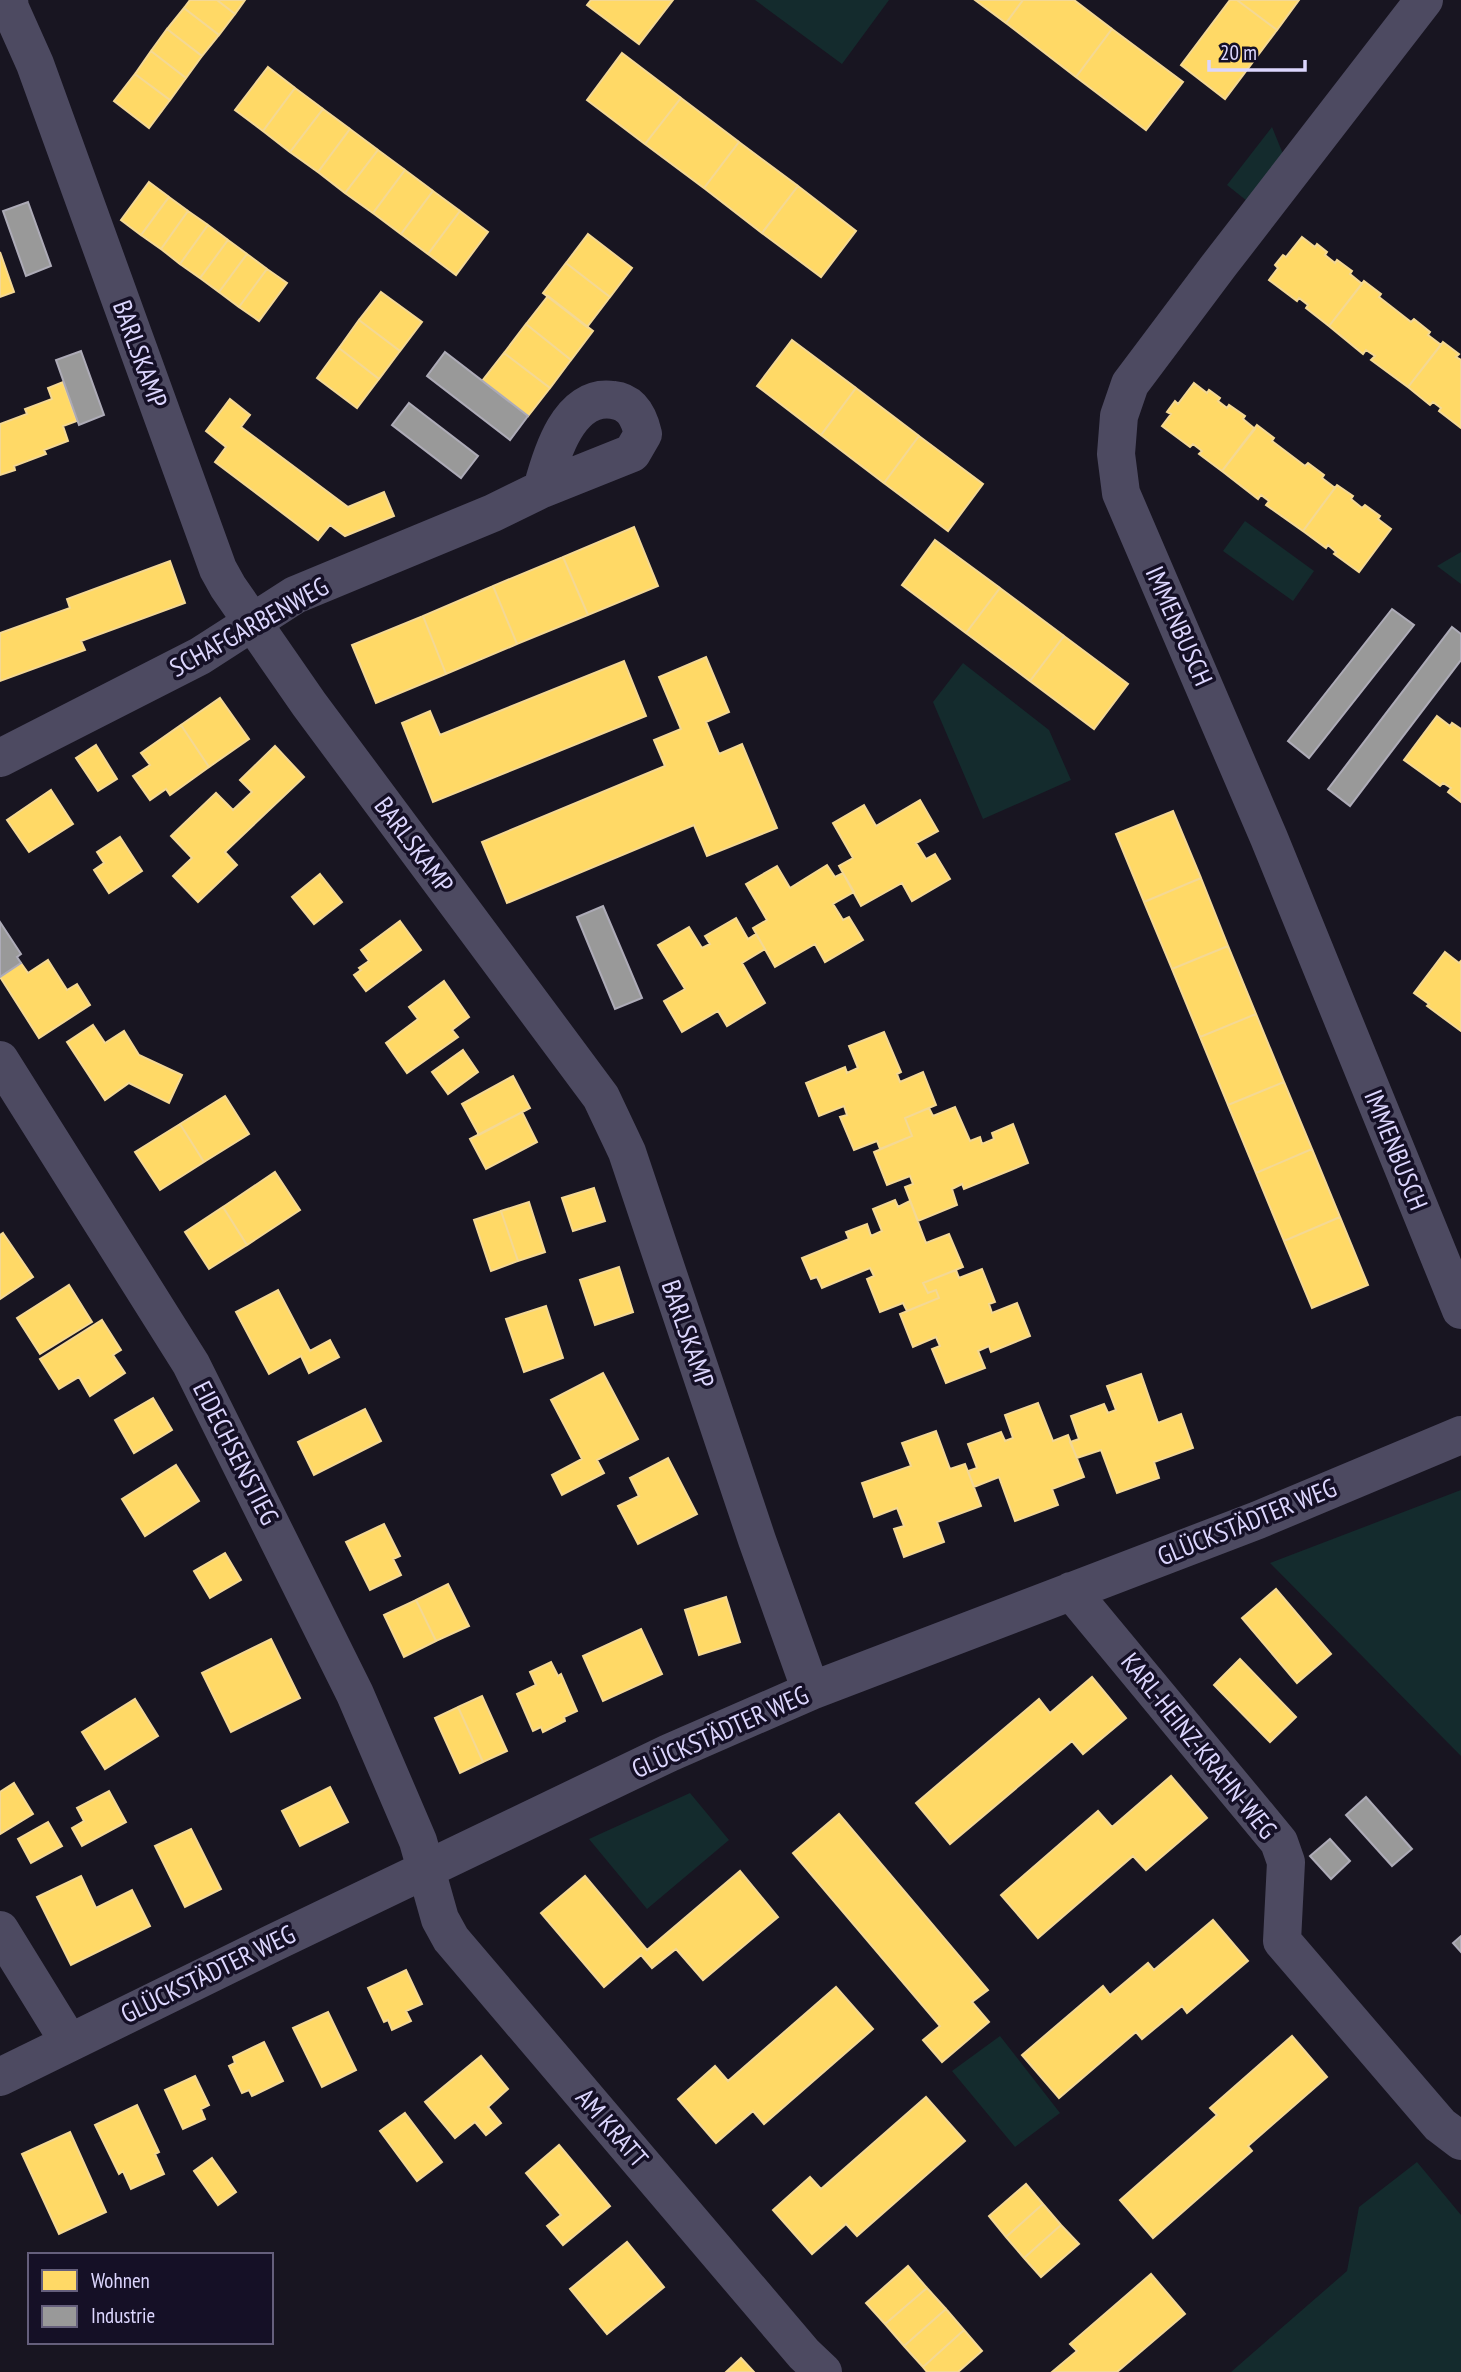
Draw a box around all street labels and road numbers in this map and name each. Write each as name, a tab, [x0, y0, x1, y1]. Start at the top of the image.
street label: BARLSKAMP	[106, 296, 175, 412]
street label: IMMENBUSCH	[1139, 561, 1220, 691]
street label: SCHAFGARBENWEG	[164, 569, 334, 684]
street label: BARLSKAMP	[368, 790, 461, 899]
street label: IMMENBUSCH	[1357, 1085, 1436, 1215]
street label: BARLSKAMP	[655, 1276, 722, 1392]
street label: EIDECHSENSTIEG	[186, 1375, 287, 1530]
street label: GLÜCKSTÄDTER WEG	[1153, 1471, 1341, 1572]
street label: KARL-HEINZ-KRAHN-WEG	[1114, 1646, 1285, 1845]
street label: GLÜCKSTÄDTER WEG	[626, 1678, 813, 1785]
street label: GLÜCKSTÄDTER WEG	[115, 1917, 300, 2030]
street label: AM KRATT	[569, 2081, 656, 2174]

